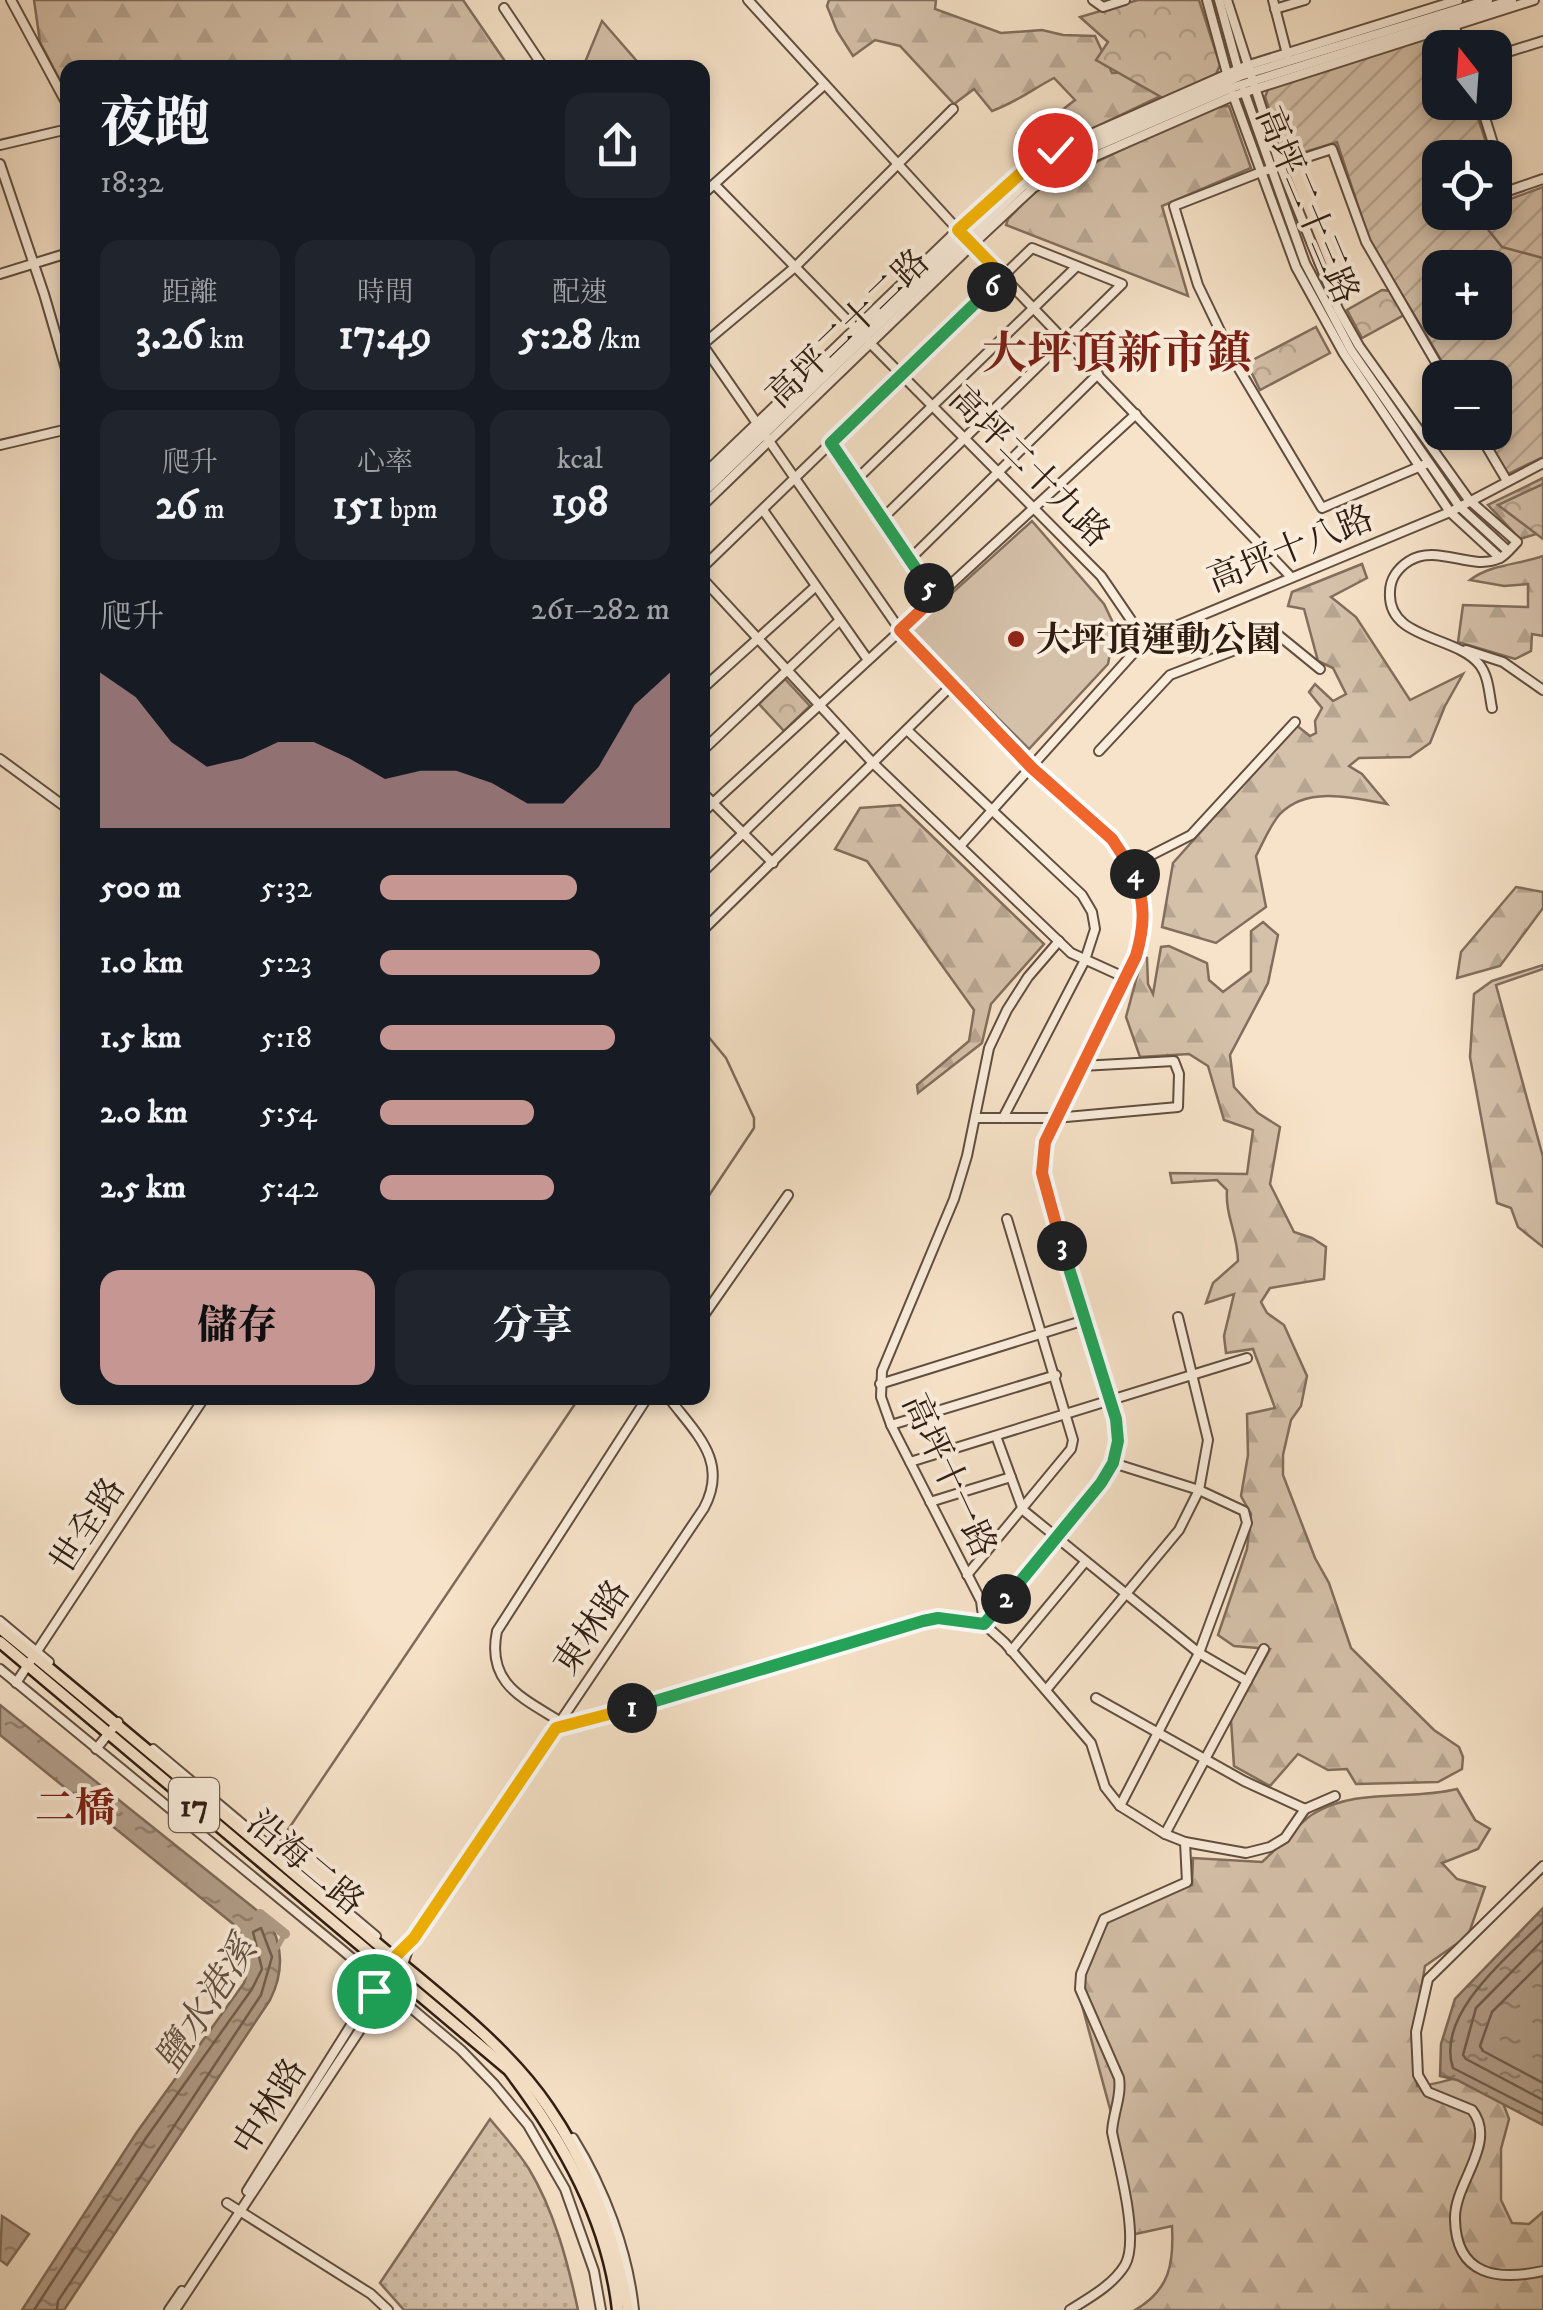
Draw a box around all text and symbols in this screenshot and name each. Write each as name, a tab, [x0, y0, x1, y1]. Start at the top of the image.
north arrow	[1422, 30, 1512, 120]
map controls	[1422, 30, 1512, 450]
text: 夜跑	[100, 91, 210, 160]
button: share	[565, 93, 670, 198]
street label: 高坪二十三路	[1245, 101, 1367, 311]
pin	[1013, 108, 1098, 193]
icon: check	[1028, 123, 1083, 178]
button: locate	[1422, 140, 1512, 230]
text: 18:32	[100, 163, 164, 203]
street label: 高坪二十二路	[758, 241, 939, 418]
button: +	[1422, 250, 1512, 340]
pin: 6	[967, 262, 1017, 312]
text: 6	[985, 269, 999, 304]
text: 距離	[162, 275, 218, 310]
text: 時間	[357, 275, 413, 310]
text: 配速	[552, 275, 608, 310]
text: 3.26	[135, 310, 204, 362]
text: 17:49	[338, 310, 432, 362]
text: 5:28	[519, 310, 592, 362]
text: km	[204, 322, 245, 357]
text: /km	[592, 322, 641, 357]
district label: 大坪頂新市鎮	[982, 327, 1252, 383]
button: −	[1422, 360, 1512, 450]
street label: 高坪二十九路	[939, 378, 1118, 557]
text: kcal	[557, 442, 603, 477]
text: 爬升	[162, 445, 218, 480]
text: 心率	[357, 445, 413, 480]
text: 198	[551, 477, 609, 529]
text: 26	[155, 480, 198, 532]
text: 151	[332, 480, 384, 532]
text: m	[198, 492, 225, 527]
text: bpm	[384, 492, 438, 527]
street label: 高坪十八路	[1201, 497, 1380, 603]
pin: 5	[904, 563, 954, 613]
text: 5	[922, 570, 936, 605]
text: 261–282 m	[531, 590, 670, 630]
text: 爬升	[100, 598, 164, 638]
place label: 大坪頂運動公園	[1036, 619, 1281, 663]
marker: 大坪頂運動公園	[1005, 628, 1027, 650]
pin: 4	[1110, 849, 1160, 899]
text: 4	[1127, 856, 1143, 891]
text: 500 m	[100, 868, 181, 908]
text: 5:32	[260, 868, 312, 908]
text: 1.0 km	[100, 943, 183, 983]
text: 5:23	[260, 943, 312, 983]
text: 1.5 km	[100, 1018, 182, 1058]
text: 5:18	[260, 1018, 312, 1058]
text: 2.0 km	[100, 1093, 188, 1133]
text: 5:54	[260, 1093, 317, 1133]
text: 2.5 km	[100, 1168, 186, 1208]
text: 5:42	[260, 1168, 318, 1208]
pin: 3	[1037, 1221, 1087, 1271]
text: 3	[1057, 1228, 1067, 1263]
button: 儲存	[100, 1270, 375, 1385]
button: 分享	[395, 1270, 670, 1385]
street label: 高坪十一路	[891, 1387, 1005, 1564]
street label: 世全路	[42, 1470, 136, 1582]
street label: 東林路	[545, 1572, 640, 1684]
pin: 2	[981, 1574, 1031, 1624]
text: 2	[999, 1581, 1013, 1616]
pin: 1	[607, 1683, 657, 1733]
text: 1	[627, 1690, 637, 1725]
road number: 17	[169, 1778, 219, 1832]
district label: 二橋	[35, 1785, 115, 1835]
street label: 沿海二路	[237, 1802, 372, 1925]
water label: 鹽水港溪	[145, 1925, 270, 2082]
pin	[332, 1949, 417, 2034]
icon: arrive	[347, 1964, 402, 2019]
street label: 中林路	[224, 2051, 317, 2163]

